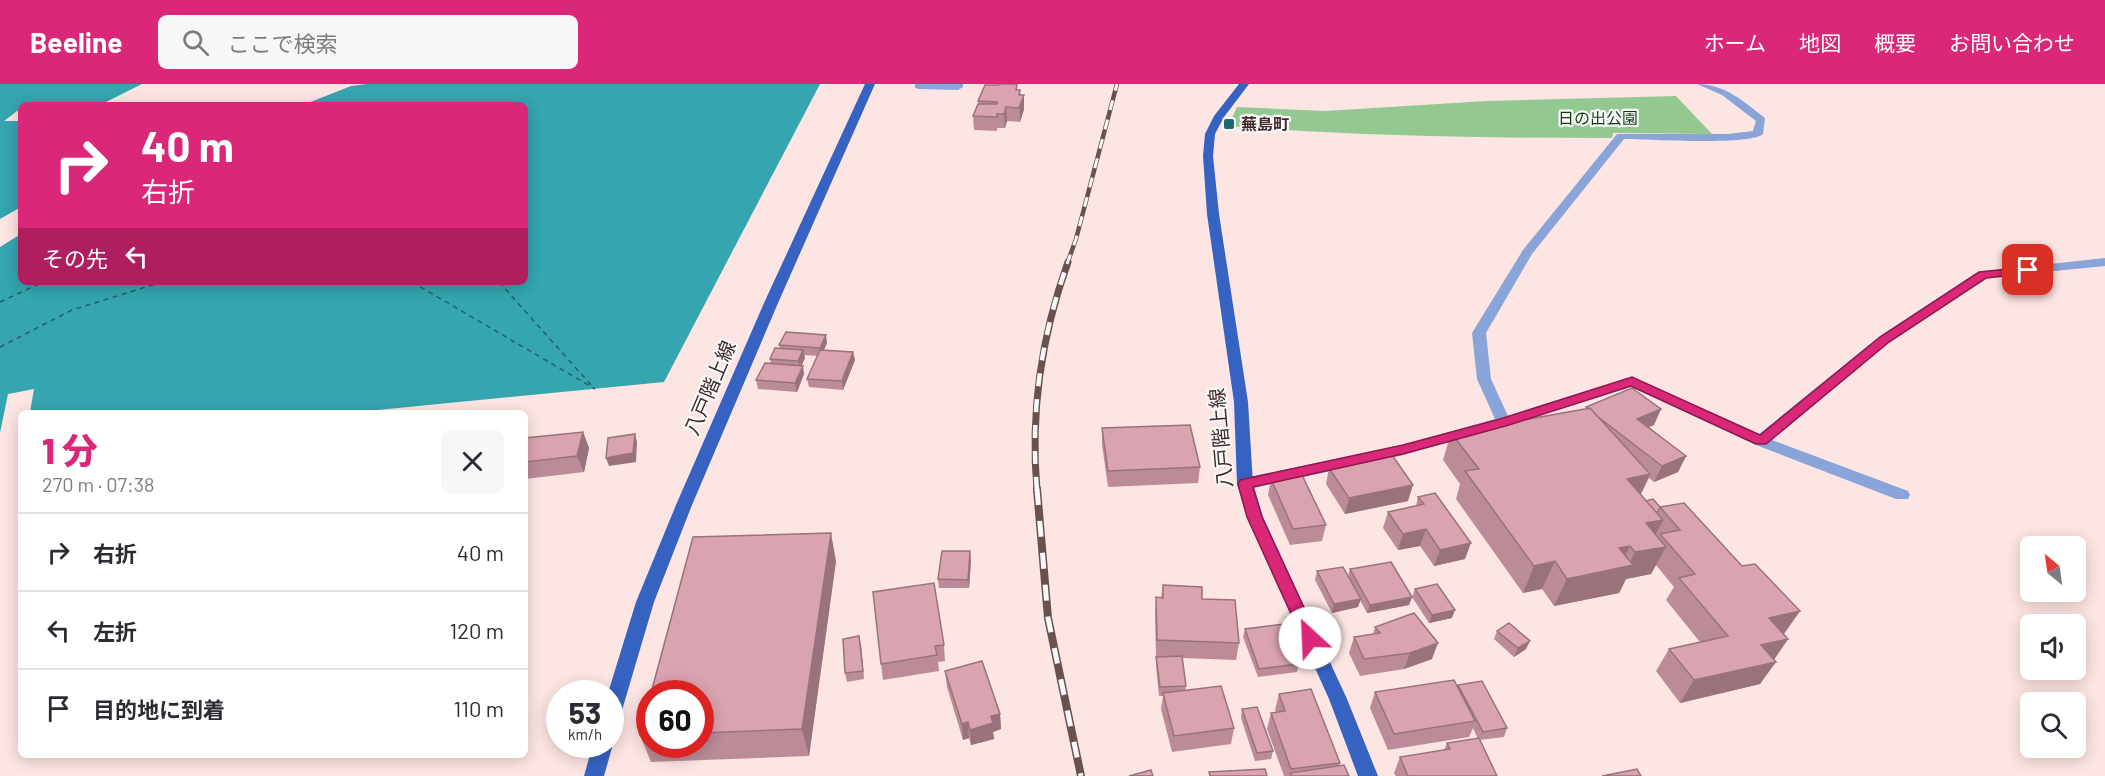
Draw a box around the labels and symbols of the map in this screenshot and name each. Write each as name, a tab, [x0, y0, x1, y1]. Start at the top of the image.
park label: 日の出公園	[1558, 108, 1638, 127]
place label: 蕪島町	[1241, 114, 1289, 133]
marker: 蕪島町	[1222, 117, 1236, 131]
pin	[2002, 244, 2053, 295]
street label: 八戸階上線	[678, 337, 740, 438]
street label: 八戸階上線	[1204, 387, 1236, 489]
north arrow	[2020, 536, 2086, 602]
position arrow	[1278, 606, 1342, 670]
speed limit sign: 60	[636, 680, 714, 758]

